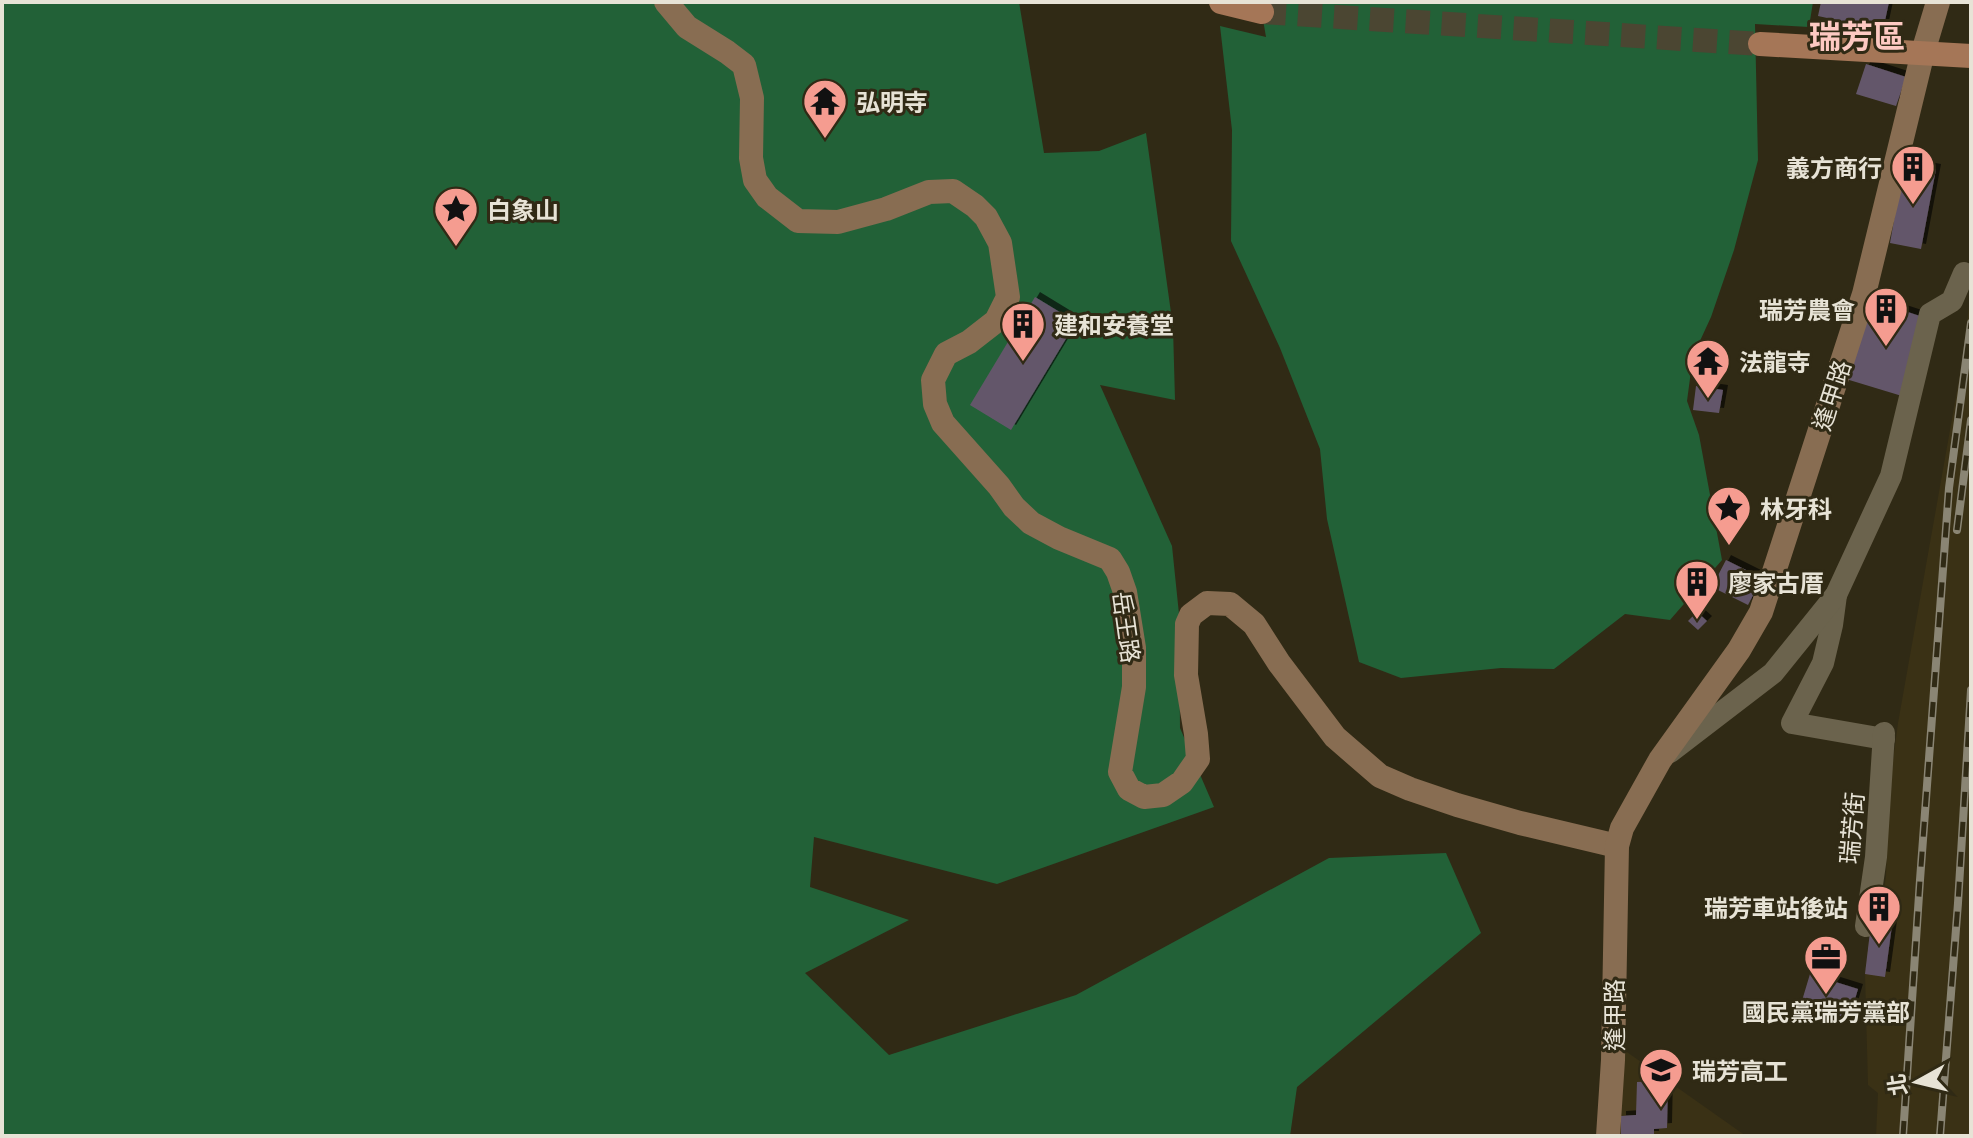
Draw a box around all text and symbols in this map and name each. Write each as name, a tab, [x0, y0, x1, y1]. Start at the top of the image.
district label: 瑞芳區	[1809, 14, 1905, 57]
temple icon: 弘明寺	[801, 77, 849, 140]
place label: 弘明寺	[856, 85, 928, 118]
building icon: 義方商行	[1889, 143, 1937, 206]
place label: 義方商行	[1786, 151, 1882, 184]
place icon: 白象山	[432, 185, 480, 248]
place label: 白象山	[487, 193, 559, 226]
building icon: 瑞芳農會	[1862, 285, 1910, 348]
place label: 瑞芳農會	[1759, 293, 1855, 326]
building icon: 建和安養堂	[999, 300, 1047, 363]
place label: 建和安養堂	[1054, 308, 1174, 341]
temple icon: 法龍寺	[1684, 337, 1732, 400]
place label: 法龍寺	[1739, 345, 1811, 378]
street label: 逢甲路	[1804, 356, 1858, 434]
place icon: 林牙科	[1705, 484, 1753, 547]
place label: 林牙科	[1760, 492, 1832, 525]
building icon: 廖家古厝	[1673, 558, 1721, 621]
place label: 廖家古厝	[1728, 566, 1824, 599]
street label: 岳王路	[1106, 589, 1148, 665]
street label: 瑞芳街	[1831, 791, 1871, 865]
building icon: 瑞芳車站後站	[1855, 883, 1903, 946]
place label: 瑞芳車站後站	[1704, 891, 1848, 924]
office icon: 國民黨瑞芳黨部	[1802, 933, 1850, 996]
street label: 逢甲路	[1597, 979, 1630, 1051]
place label: 國民黨瑞芳黨部	[1742, 995, 1910, 1028]
north arrow	[1877, 1042, 1957, 1122]
school or university icon: 瑞芳高工	[1637, 1046, 1685, 1109]
place label: 瑞芳高工	[1692, 1054, 1788, 1087]
text: 北	[1880, 1072, 1913, 1098]

